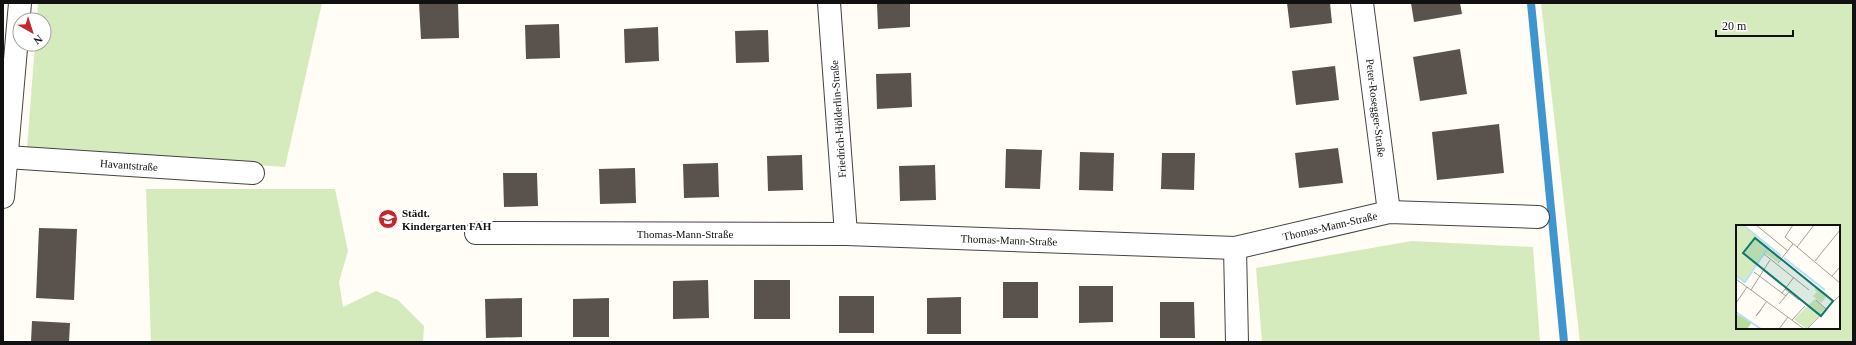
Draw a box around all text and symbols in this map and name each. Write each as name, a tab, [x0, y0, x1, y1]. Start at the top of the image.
north arrow	[12, 12, 52, 52]
scale bar	[1716, 12, 1793, 38]
text: 20 m	[1722, 19, 1747, 33]
text: N	[31, 33, 45, 47]
street label: Peter-Rosegger-Straße	[1364, 58, 1388, 158]
street label: Friedrich-Hölderlin-Straße	[828, 60, 848, 178]
street label: Havantstraße	[100, 157, 158, 173]
place label: Städt. Kindergarten FAH	[402, 207, 492, 232]
school or university icon: Städt. Kindergarten FAH	[377, 208, 399, 230]
street label: Thomas-Mann-Straße	[1282, 209, 1378, 243]
inset map	[1736, 225, 1840, 329]
street label: Thomas-Mann-Straße	[637, 228, 733, 240]
street label: Thomas-Mann-Straße	[961, 232, 1058, 248]

